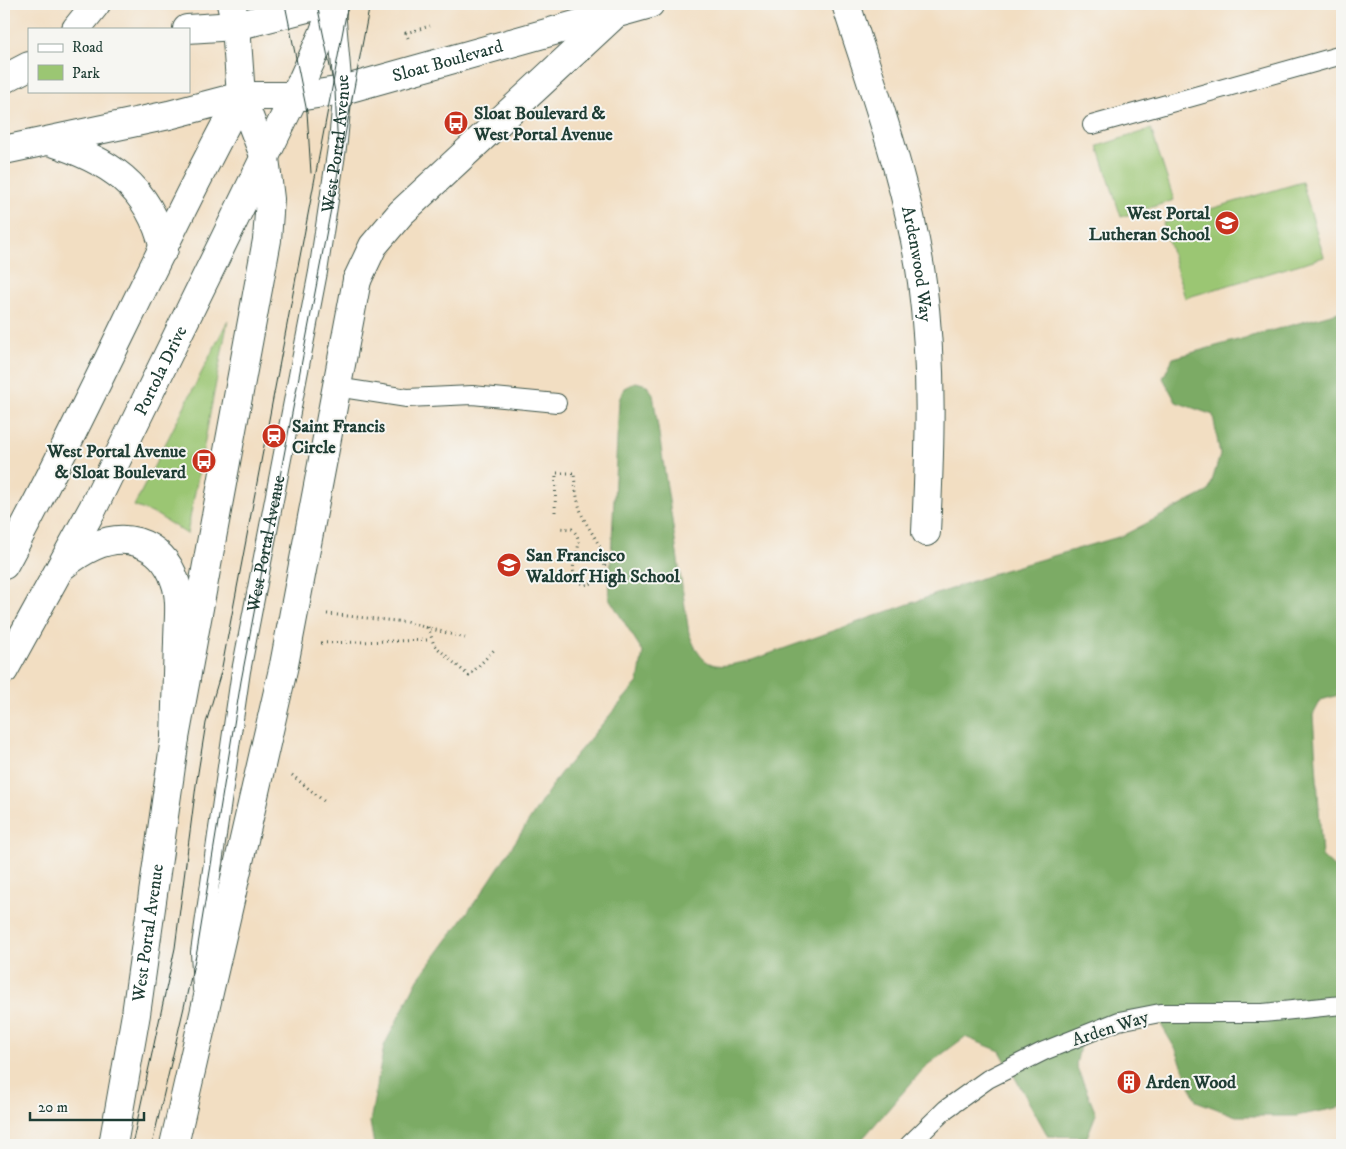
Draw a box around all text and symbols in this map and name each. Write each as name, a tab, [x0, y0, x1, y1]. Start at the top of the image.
legend	[28, 28, 190, 92]
street label: Sloat Boulevard	[390, 36, 506, 88]
text: Road	[72, 38, 104, 57]
text: Park	[72, 64, 101, 83]
street label: West Portal Avenue	[317, 74, 355, 215]
place label: Sloat Boulevard & West Portal Avenue	[473, 103, 613, 146]
bus stop icon: Sloat Boulevard & West Portal Avenue	[443, 110, 469, 136]
place label: West Portal Lutheran School	[1089, 203, 1211, 246]
street label: Ardenwood Way	[896, 204, 936, 323]
school or university icon: West Portal Lutheran School	[1214, 210, 1240, 236]
street label: Portola Drive	[130, 322, 192, 419]
place label: Saint Francis Circle	[292, 416, 385, 459]
station icon: Saint Francis Circle	[261, 423, 287, 449]
place label: West Portal Avenue & Sloat Boulevard	[46, 441, 187, 484]
bus stop icon: West Portal Avenue & Sloat Boulevard	[191, 448, 217, 474]
street label: West Portal Avenue	[242, 473, 291, 615]
place label: San Francisco Waldorf High School	[525, 545, 680, 588]
school or university icon: San Francisco Waldorf High School	[496, 552, 522, 578]
street label: West Portal Avenue	[128, 863, 169, 1004]
street label: Arden Way	[1069, 1006, 1152, 1052]
building icon: Arden Wood	[1116, 1069, 1142, 1095]
place label: Arden Wood	[1145, 1072, 1237, 1094]
scale bar	[30, 1089, 144, 1121]
text: 20 m	[38, 1098, 68, 1117]

